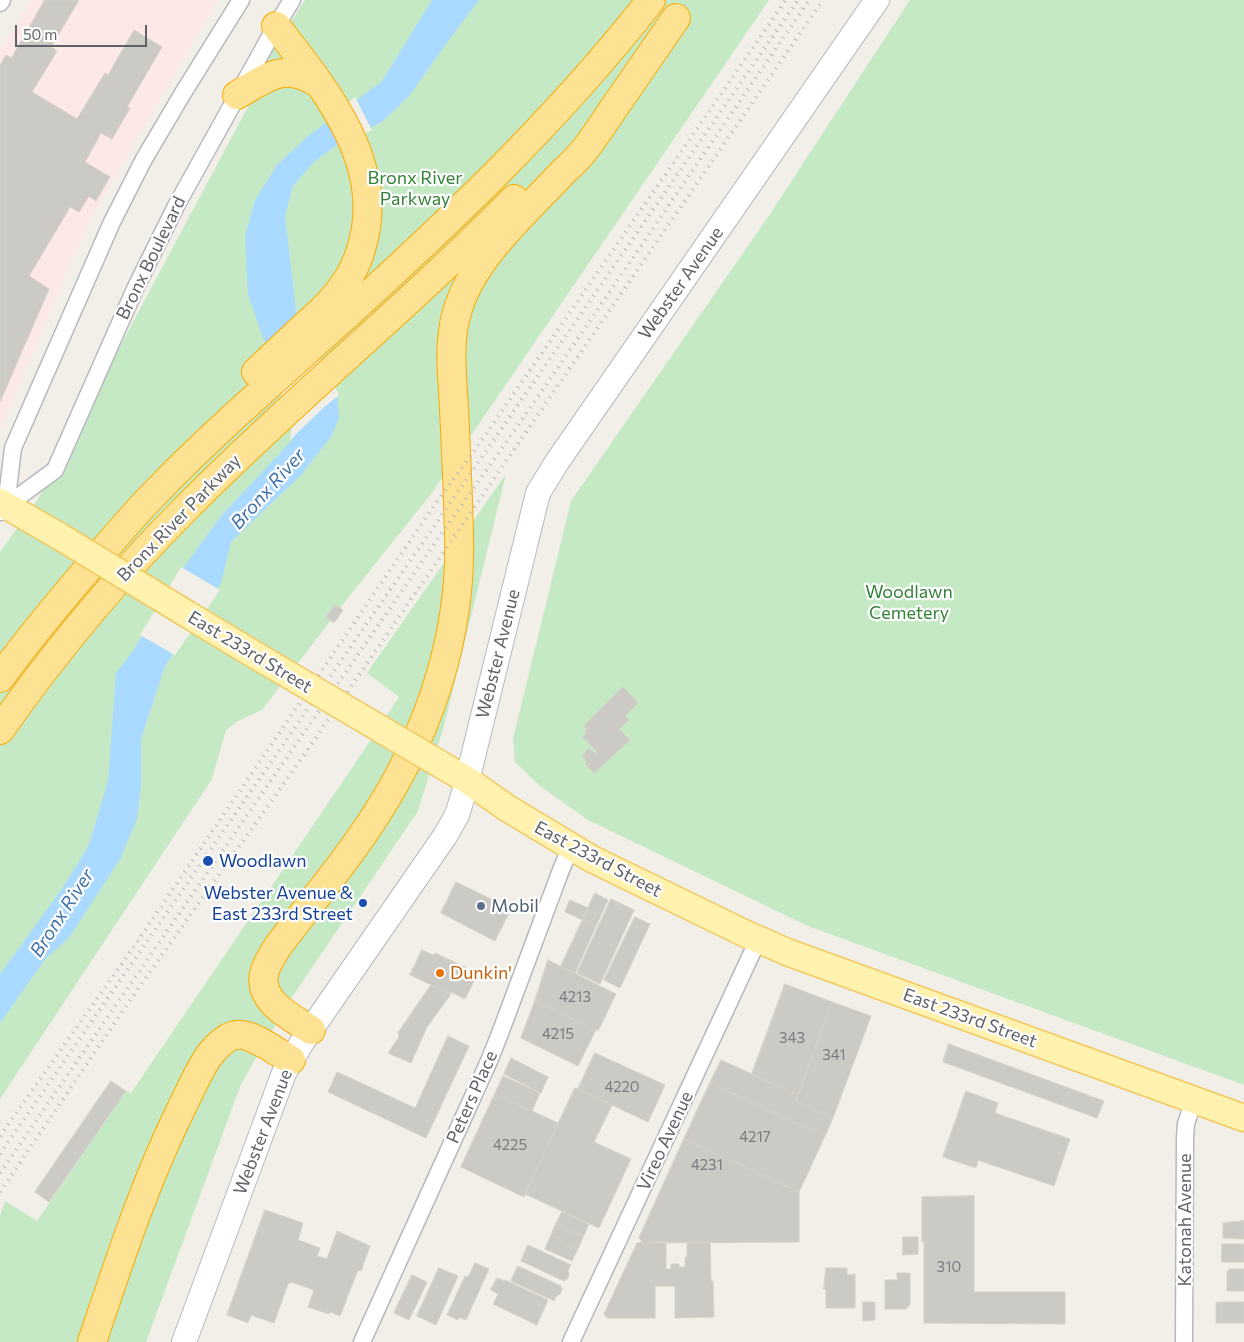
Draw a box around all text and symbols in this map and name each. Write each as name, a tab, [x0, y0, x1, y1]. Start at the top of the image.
scale bar	[18, 15, 150, 47]
text: 50 m	[23, 25, 57, 43]
park label: Bronx River Parkway	[368, 167, 462, 210]
street label: Bronx Boulevard	[112, 193, 190, 323]
street label: Webster Avenue	[634, 223, 728, 343]
water label: Bronx River	[226, 444, 310, 534]
street label: Bronx River Parkway	[113, 450, 245, 586]
park label: Woodlawn Cemetery	[865, 581, 953, 624]
street label: Webster Avenue	[471, 587, 525, 721]
street label: East 233rd Street	[184, 606, 316, 698]
street label: East 233rd Street	[531, 816, 665, 902]
place label: Woodlawn	[219, 850, 307, 872]
marker: Woodlawn	[201, 854, 215, 868]
water label: Bronx River	[25, 865, 99, 961]
place label: Webster Avenue & East 233rd Street	[204, 882, 353, 924]
place label: Mobil	[491, 895, 539, 917]
marker: Webster Avenue & East 233rd Street	[357, 897, 369, 909]
marker: Mobil	[475, 900, 487, 912]
place label: Dunkin'	[450, 962, 512, 984]
marker: Dunkin'	[434, 967, 446, 979]
street label: East 233rd Street	[900, 984, 1040, 1052]
house number: 4213	[559, 988, 591, 1006]
house number: 4215	[542, 1025, 574, 1043]
house number: 343	[779, 1029, 805, 1047]
house number: 341	[822, 1046, 846, 1064]
street label: Peters Place	[442, 1047, 502, 1147]
street label: Webster Avenue	[229, 1066, 297, 1198]
house number: 4220	[604, 1078, 640, 1096]
street label: Vireo Avenue	[632, 1088, 698, 1194]
house number: 4217	[739, 1128, 771, 1146]
house number: 4225	[493, 1136, 527, 1154]
street label: Katonah Avenue	[1174, 1154, 1196, 1286]
house number: 4231	[691, 1156, 723, 1174]
house number: 310	[937, 1258, 961, 1276]

